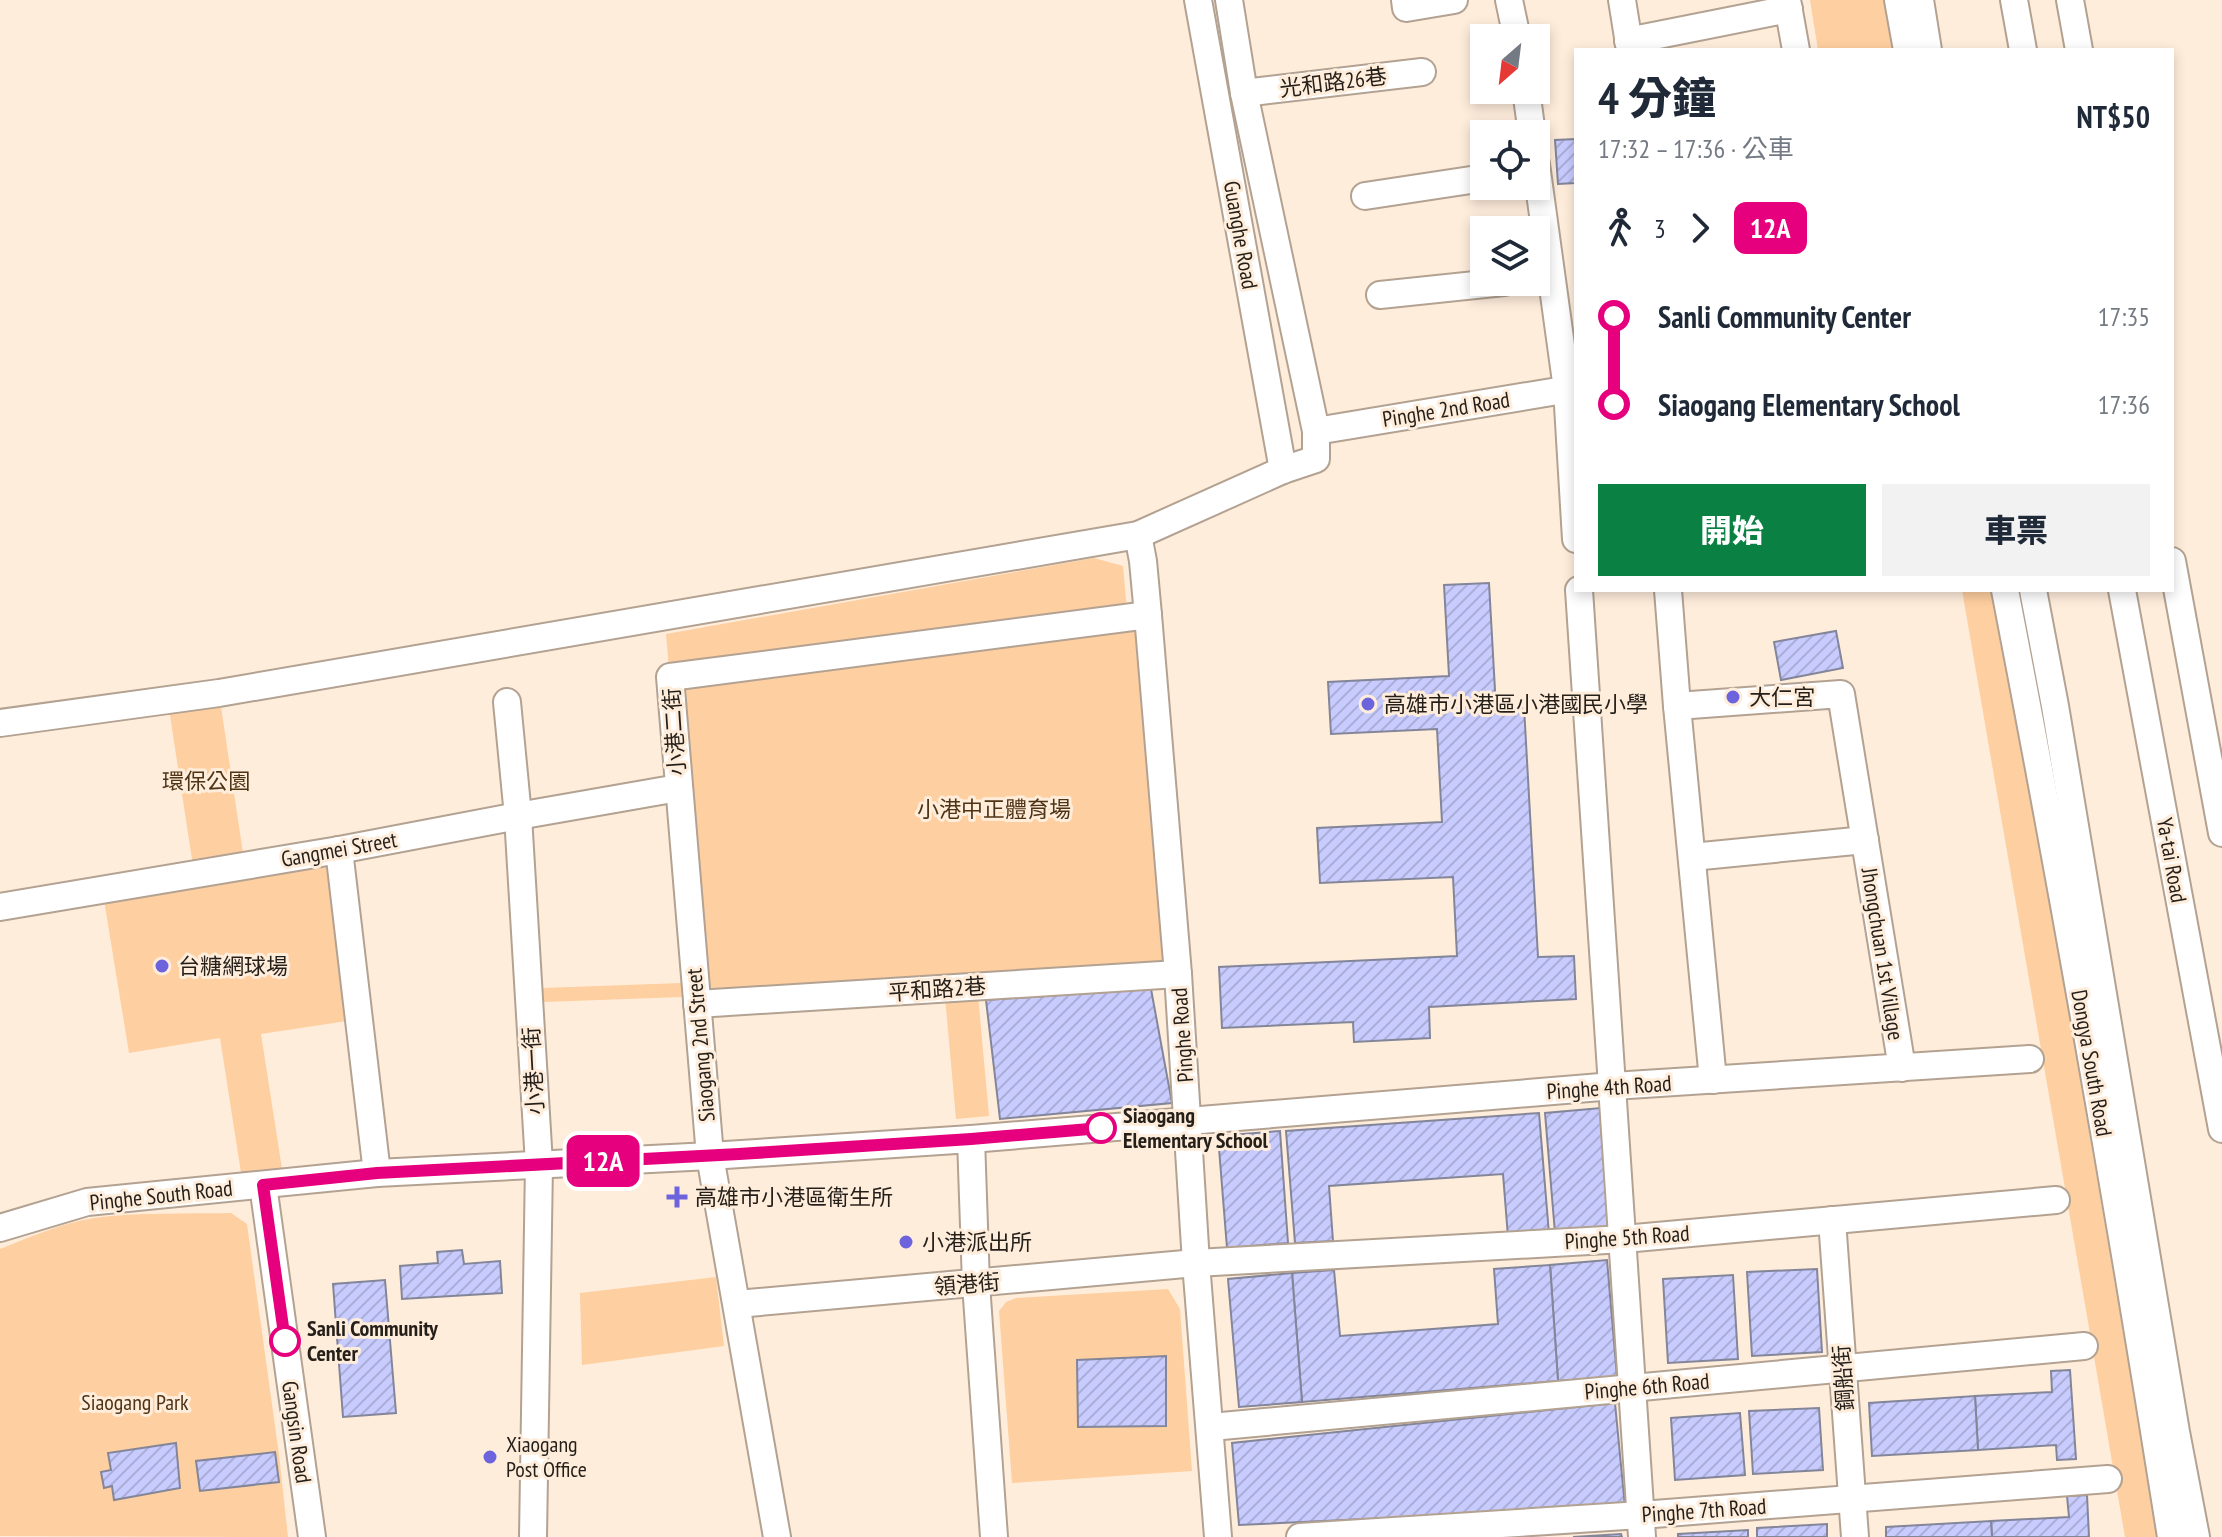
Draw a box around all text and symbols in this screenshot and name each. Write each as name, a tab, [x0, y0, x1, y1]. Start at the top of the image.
north arrow	[1470, 24, 1550, 104]
map controls	[1470, 24, 1550, 296]
street label: 光和路26巷	[1278, 62, 1388, 102]
text: 4 分鐘	[1598, 69, 1716, 126]
text: NT$50	[2077, 97, 2150, 136]
button: locate	[1470, 120, 1550, 200]
text: 17:32 – 17:36 · 公車	[1598, 132, 1794, 165]
street label: Guanghe Road	[1218, 179, 1264, 291]
icon: walk	[1598, 206, 1642, 250]
icon: forward	[1678, 206, 1722, 250]
text: 12A	[1750, 209, 1791, 246]
text: 3	[1654, 212, 1666, 245]
button: layers	[1470, 216, 1550, 296]
text: Sanli Community Center	[1658, 297, 1911, 336]
text: 17:35	[2098, 300, 2150, 333]
street label: Pinghe 2nd Road	[1380, 385, 1512, 433]
text: Siaogang Elementary School	[1658, 385, 1960, 424]
text: 17:36	[2098, 388, 2150, 421]
button: 開始	[1598, 484, 1866, 576]
button: 車票	[1882, 484, 2150, 576]
place label: 大仁宮	[1749, 683, 1815, 711]
street label: 小港二街	[657, 687, 691, 777]
marker: 大仁宮	[1724, 688, 1742, 706]
place label: 高雄市小港區小港國民小學	[1384, 690, 1648, 718]
marker: 高雄市小港區小港國民小學	[1359, 695, 1377, 713]
park label: 環保公園	[162, 767, 250, 795]
park label: 小港中正體育場	[917, 795, 1071, 823]
street label: Ya-tai Road	[2151, 815, 2193, 905]
street label: Gangmei Street	[279, 825, 399, 873]
street label: Jhongchuan 1st Village	[1855, 865, 1910, 1042]
place label: 台糖網球場	[178, 952, 288, 980]
marker: 台糖網球場	[153, 957, 171, 975]
street label: Siaogang 2nd Street	[679, 967, 721, 1123]
street label: 平和路2巷	[887, 972, 987, 1006]
street label: Pinghe Road	[1165, 987, 1199, 1083]
street label: Dongya South Road	[2065, 988, 2119, 1138]
street label: 小港一街	[517, 1026, 549, 1116]
street label: Pinghe 4th Road	[1546, 1069, 1672, 1105]
place label: Siaogang Elementary School	[1123, 1101, 1269, 1154]
marker: Siaogang Elementary School	[1086, 1113, 1116, 1143]
line badge: 12A	[557, 1135, 649, 1187]
text: 12A	[583, 1142, 623, 1179]
street label: Pinghe South Road	[88, 1174, 234, 1216]
place label: 高雄市小港區衛生所	[695, 1183, 893, 1211]
marker: 高雄市小港區衛生所	[666, 1186, 688, 1208]
street label: Pinghe 5th Road	[1564, 1219, 1690, 1255]
place label: 小港派出所	[922, 1228, 1032, 1256]
marker: 小港派出所	[897, 1233, 915, 1251]
street label: 領港街	[933, 1267, 1001, 1301]
place label: Sanli Community Center	[307, 1314, 439, 1367]
marker: Sanli Community Center	[270, 1326, 300, 1356]
street label: 鋼船街	[1827, 1344, 1859, 1412]
street label: Pinghe 6th Road	[1583, 1367, 1711, 1405]
street label: Gangsin Road	[276, 1379, 318, 1485]
park label: Siaogang Park	[81, 1388, 189, 1416]
place label: Xiaogang Post Office	[506, 1430, 587, 1483]
marker: Xiaogang Post Office	[481, 1448, 499, 1466]
street label: Pinghe 7th Road	[1641, 1492, 1767, 1528]

